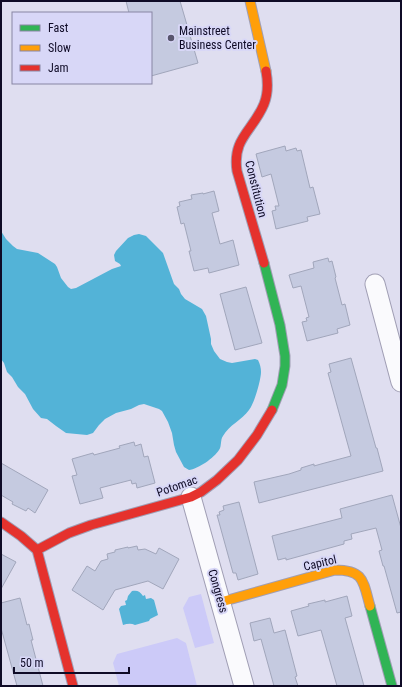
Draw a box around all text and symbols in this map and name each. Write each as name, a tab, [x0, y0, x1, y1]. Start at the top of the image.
legend	[12, 12, 152, 84]
text: Fast	[48, 21, 69, 35]
place label: Mainstreet Business Center	[179, 24, 256, 52]
marker: Mainstreet Business Center	[166, 33, 176, 43]
text: Slow	[48, 41, 71, 55]
text: Jam	[48, 61, 69, 75]
street label: Constitution	[242, 159, 270, 219]
street label: Potomac	[155, 472, 200, 500]
street label: Capitol	[302, 552, 338, 574]
street label: Congress	[205, 568, 231, 614]
scale bar	[14, 649, 129, 675]
text: 50 m	[20, 656, 44, 670]

